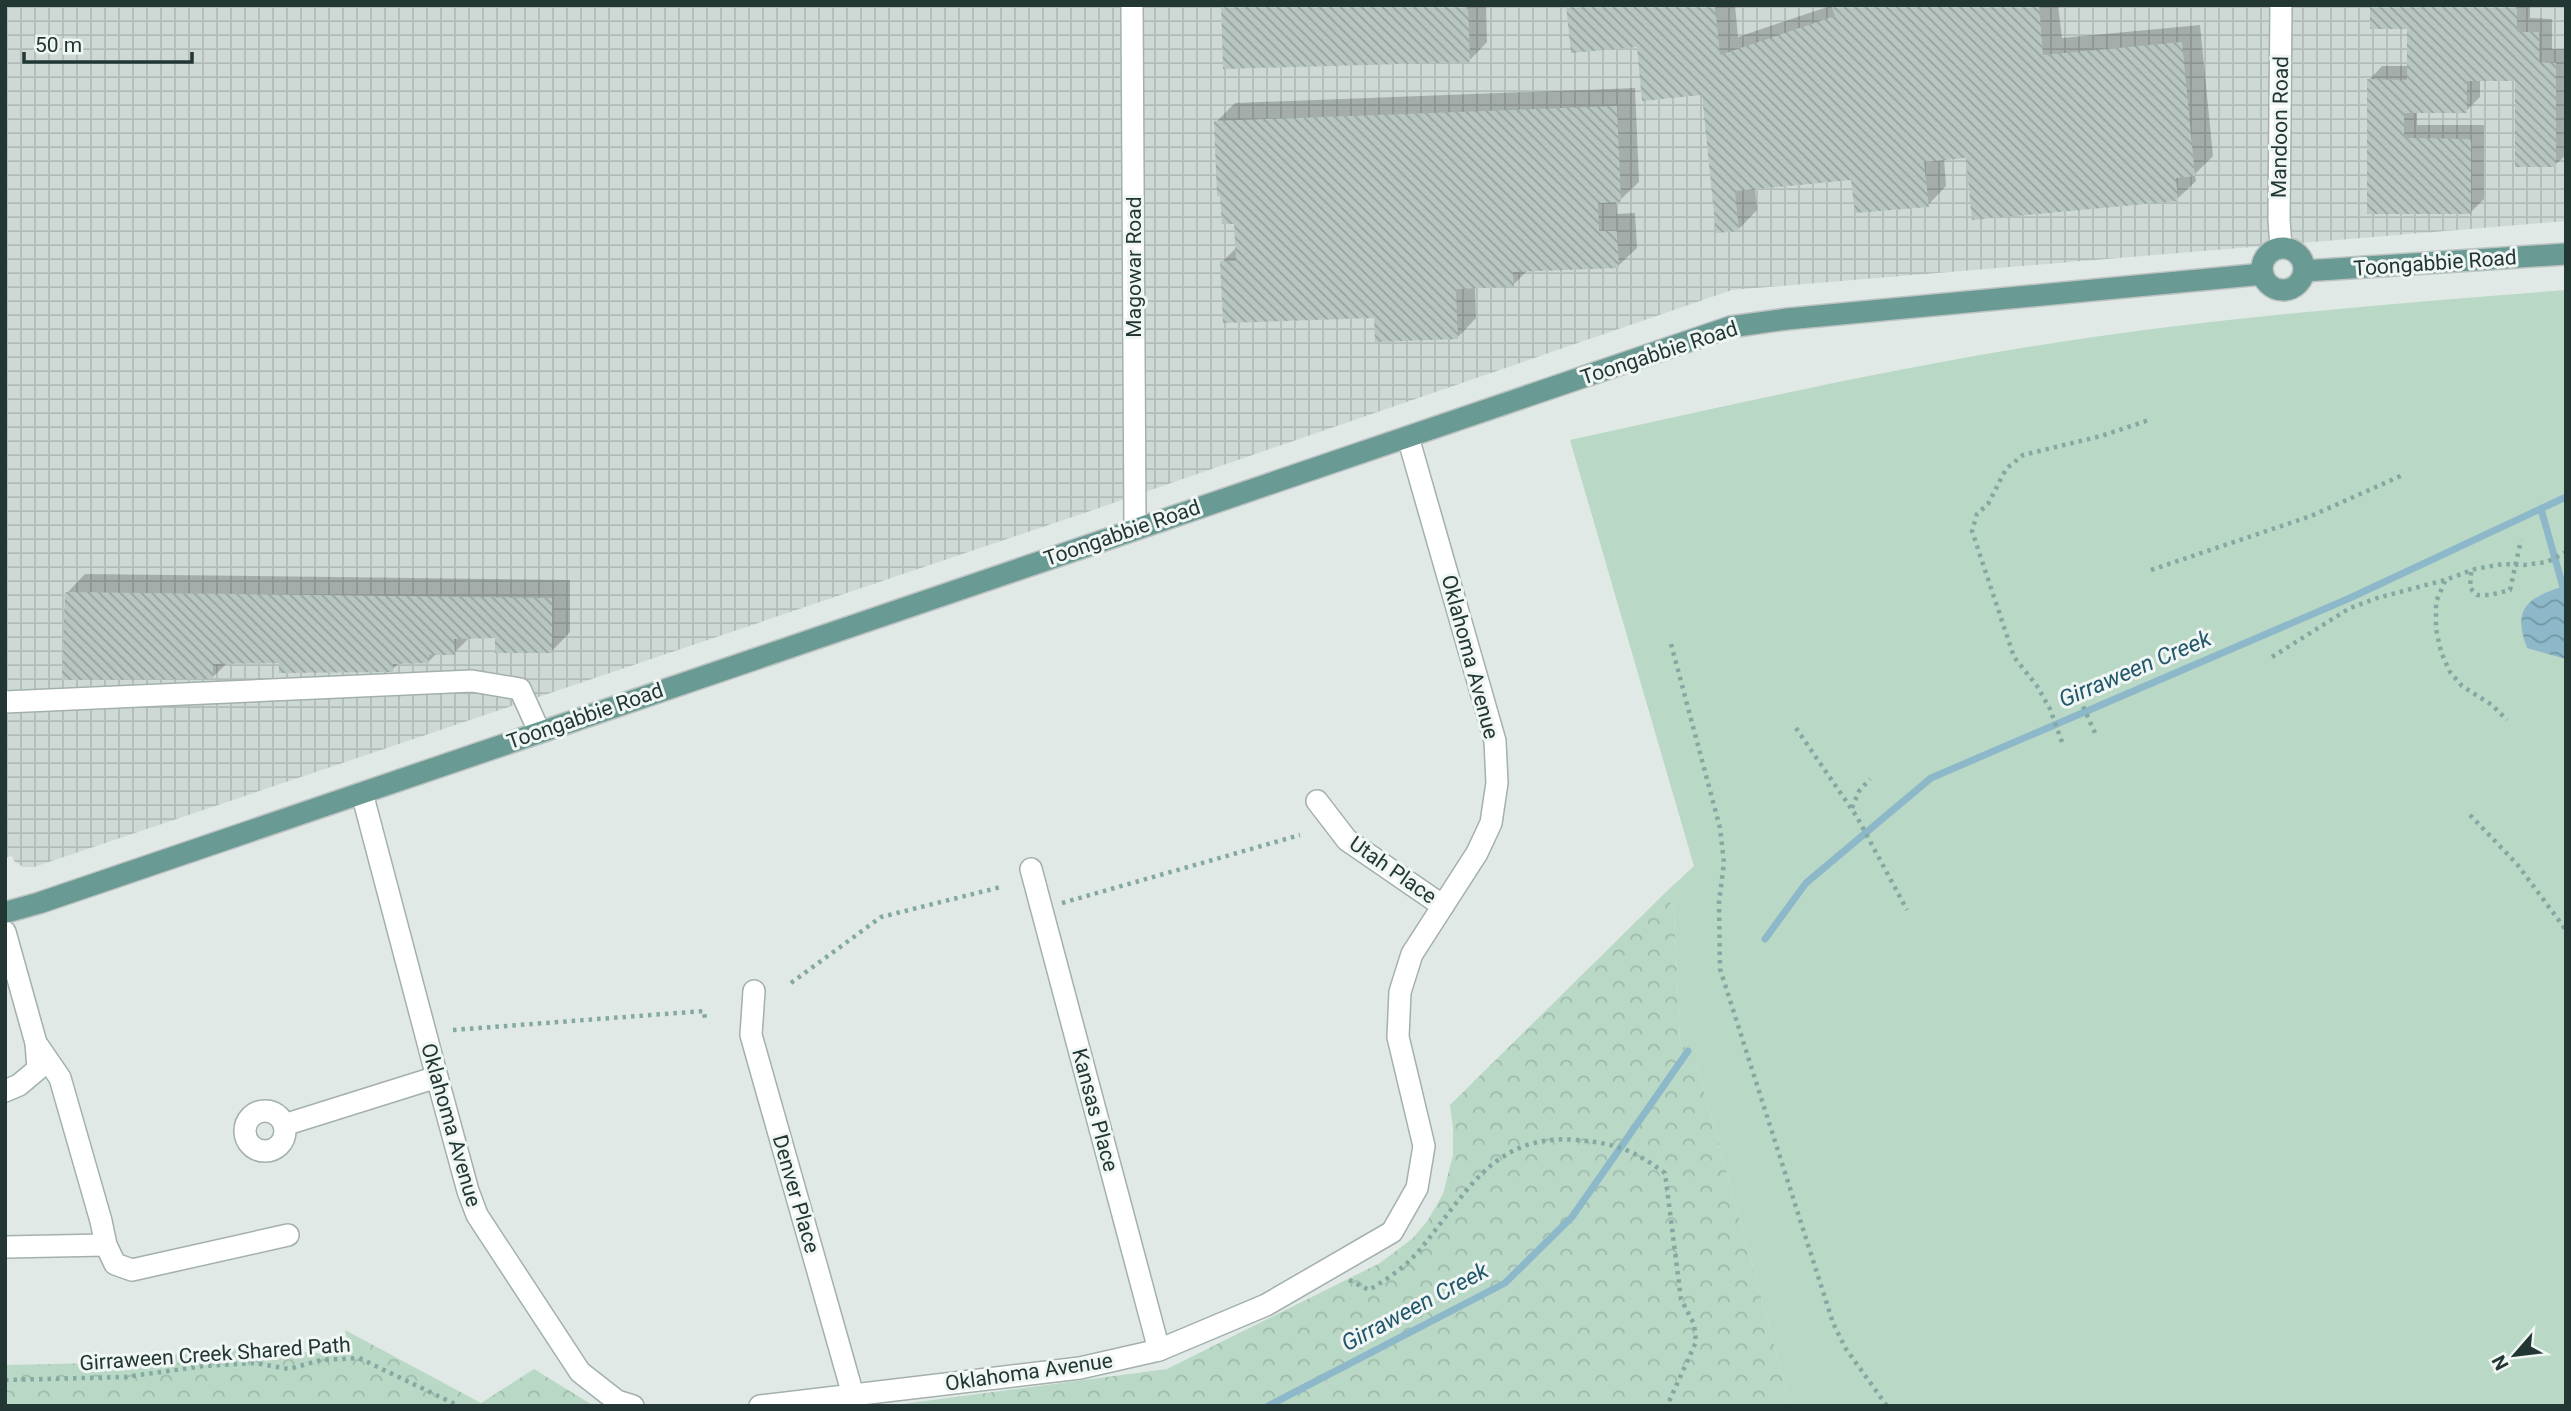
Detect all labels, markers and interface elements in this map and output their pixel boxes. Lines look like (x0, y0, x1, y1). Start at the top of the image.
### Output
scale bar (24, 21, 192, 65)
text: 50 m (35, 33, 82, 57)
street label: Mandoon Road (2267, 56, 2293, 198)
street label: Magowar Road (1122, 196, 1146, 338)
street label: Toongabbie Road (2353, 245, 2517, 281)
street label: Toongabbie Road (1578, 316, 1740, 390)
street label: Toongabbie Road (1041, 495, 1203, 571)
street label: Oklahoma Avenue (1437, 572, 1503, 742)
water label: Girraween Creek (2055, 625, 2216, 713)
street label: Toongabbie Road (504, 678, 666, 754)
street label: Utah Place (1345, 831, 1441, 909)
street label: Oklahoma Avenue (416, 1041, 486, 1209)
street label: Kansas Place (1067, 1046, 1123, 1174)
street label: Denver Place (768, 1132, 824, 1256)
water label: Girraween Creek (1337, 1257, 1494, 1357)
north arrow (2480, 1320, 2550, 1390)
street label: Girraween Creek Shared Path (79, 1333, 351, 1375)
street label: Oklahoma Avenue (944, 1348, 1114, 1396)
text: N (2487, 1351, 2514, 1374)

